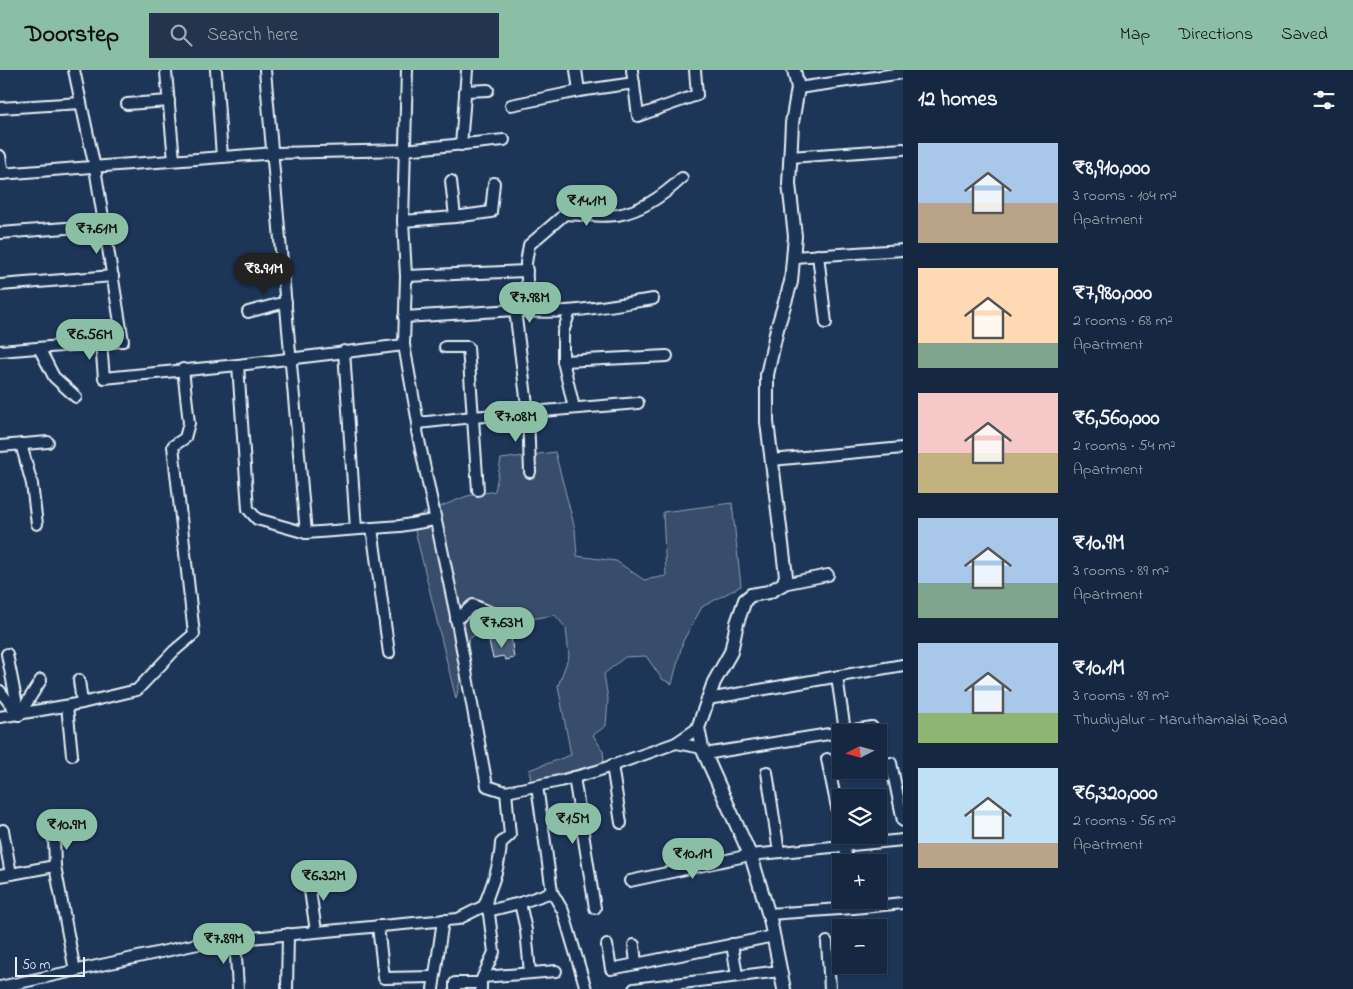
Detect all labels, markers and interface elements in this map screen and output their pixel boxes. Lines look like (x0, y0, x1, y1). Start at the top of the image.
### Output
search box (149, 13, 499, 58)
text: Doorstep (25, 18, 119, 53)
icon: search (167, 21, 195, 49)
text: Search here (207, 22, 298, 49)
text: Map (1120, 22, 1150, 48)
text: Directions (1178, 22, 1253, 48)
text: Saved (1281, 22, 1328, 48)
text: 12 homes (918, 85, 998, 115)
icon: filters (1310, 86, 1338, 114)
text: ₹8,910,000 (1073, 154, 1150, 184)
icon: home (958, 163, 1018, 223)
pin: ₹14.1M (546, 184, 628, 227)
text: 3 rooms · 104 m² (1073, 184, 1177, 208)
text: ₹14.1M (567, 189, 607, 213)
text: Apartment (1073, 208, 1143, 232)
pin: ₹7.61M (56, 212, 138, 255)
text: ₹7.61M (76, 217, 118, 241)
pin: ₹8.91M (223, 252, 305, 295)
text: ₹8.91M (245, 257, 283, 281)
text: ₹7,980,000 (1073, 279, 1152, 309)
pin: ₹7.98M (489, 282, 571, 324)
text: ₹7.98M (510, 286, 550, 310)
icon: home (958, 288, 1018, 348)
text: 2 rooms · 68 m² (1073, 309, 1173, 333)
pin: ₹6.56M (49, 318, 131, 361)
text: ₹6.56M (67, 323, 113, 347)
text: Apartment (1073, 333, 1143, 357)
pin: ₹7.08M (475, 400, 557, 443)
text: ₹6,560,000 (1073, 404, 1160, 434)
text: ₹7.08M (495, 405, 537, 429)
icon: home (958, 413, 1018, 473)
text: 2 rooms · 54 m² (1073, 434, 1175, 458)
text: Apartment (1073, 458, 1143, 482)
text: ₹10.9M (1073, 529, 1125, 559)
icon: home (958, 538, 1018, 598)
text: 3 rooms · 89 m² (1073, 559, 1169, 583)
text: Apartment (1073, 583, 1143, 607)
pin: ₹7.63M (461, 606, 543, 649)
text: ₹7.63M (481, 611, 523, 635)
text: ₹10.1M (1073, 654, 1125, 684)
icon: home (958, 663, 1018, 723)
text: 3 rooms · 89 m² (1073, 684, 1169, 708)
text: Thudiyalur - Maruthamalai Road (1073, 708, 1287, 732)
north arrow (832, 724, 888, 779)
map controls (832, 724, 887, 974)
text: ₹6,320,000 (1073, 779, 1157, 809)
icon: home (958, 788, 1018, 848)
button: layers (832, 789, 887, 844)
pin: ₹15M (543, 802, 603, 845)
text: ₹15M (556, 807, 590, 831)
pin: ₹10.9M (26, 808, 108, 851)
text: 2 rooms · 56 m² (1073, 809, 1176, 833)
text: ₹10.9M (47, 813, 87, 837)
text: Apartment (1073, 833, 1143, 857)
pin: ₹10.1M (652, 838, 734, 880)
text: ₹10.1M (673, 842, 713, 866)
button: + (832, 854, 887, 909)
pin: ₹6.32M (283, 860, 365, 902)
text: ₹6.32M (302, 864, 346, 888)
button: − (832, 919, 887, 974)
pin: ₹7.89M (183, 922, 265, 965)
text: ₹7.89M (204, 927, 244, 951)
scale bar (15, 954, 85, 977)
text: 50 m (22, 955, 50, 976)

